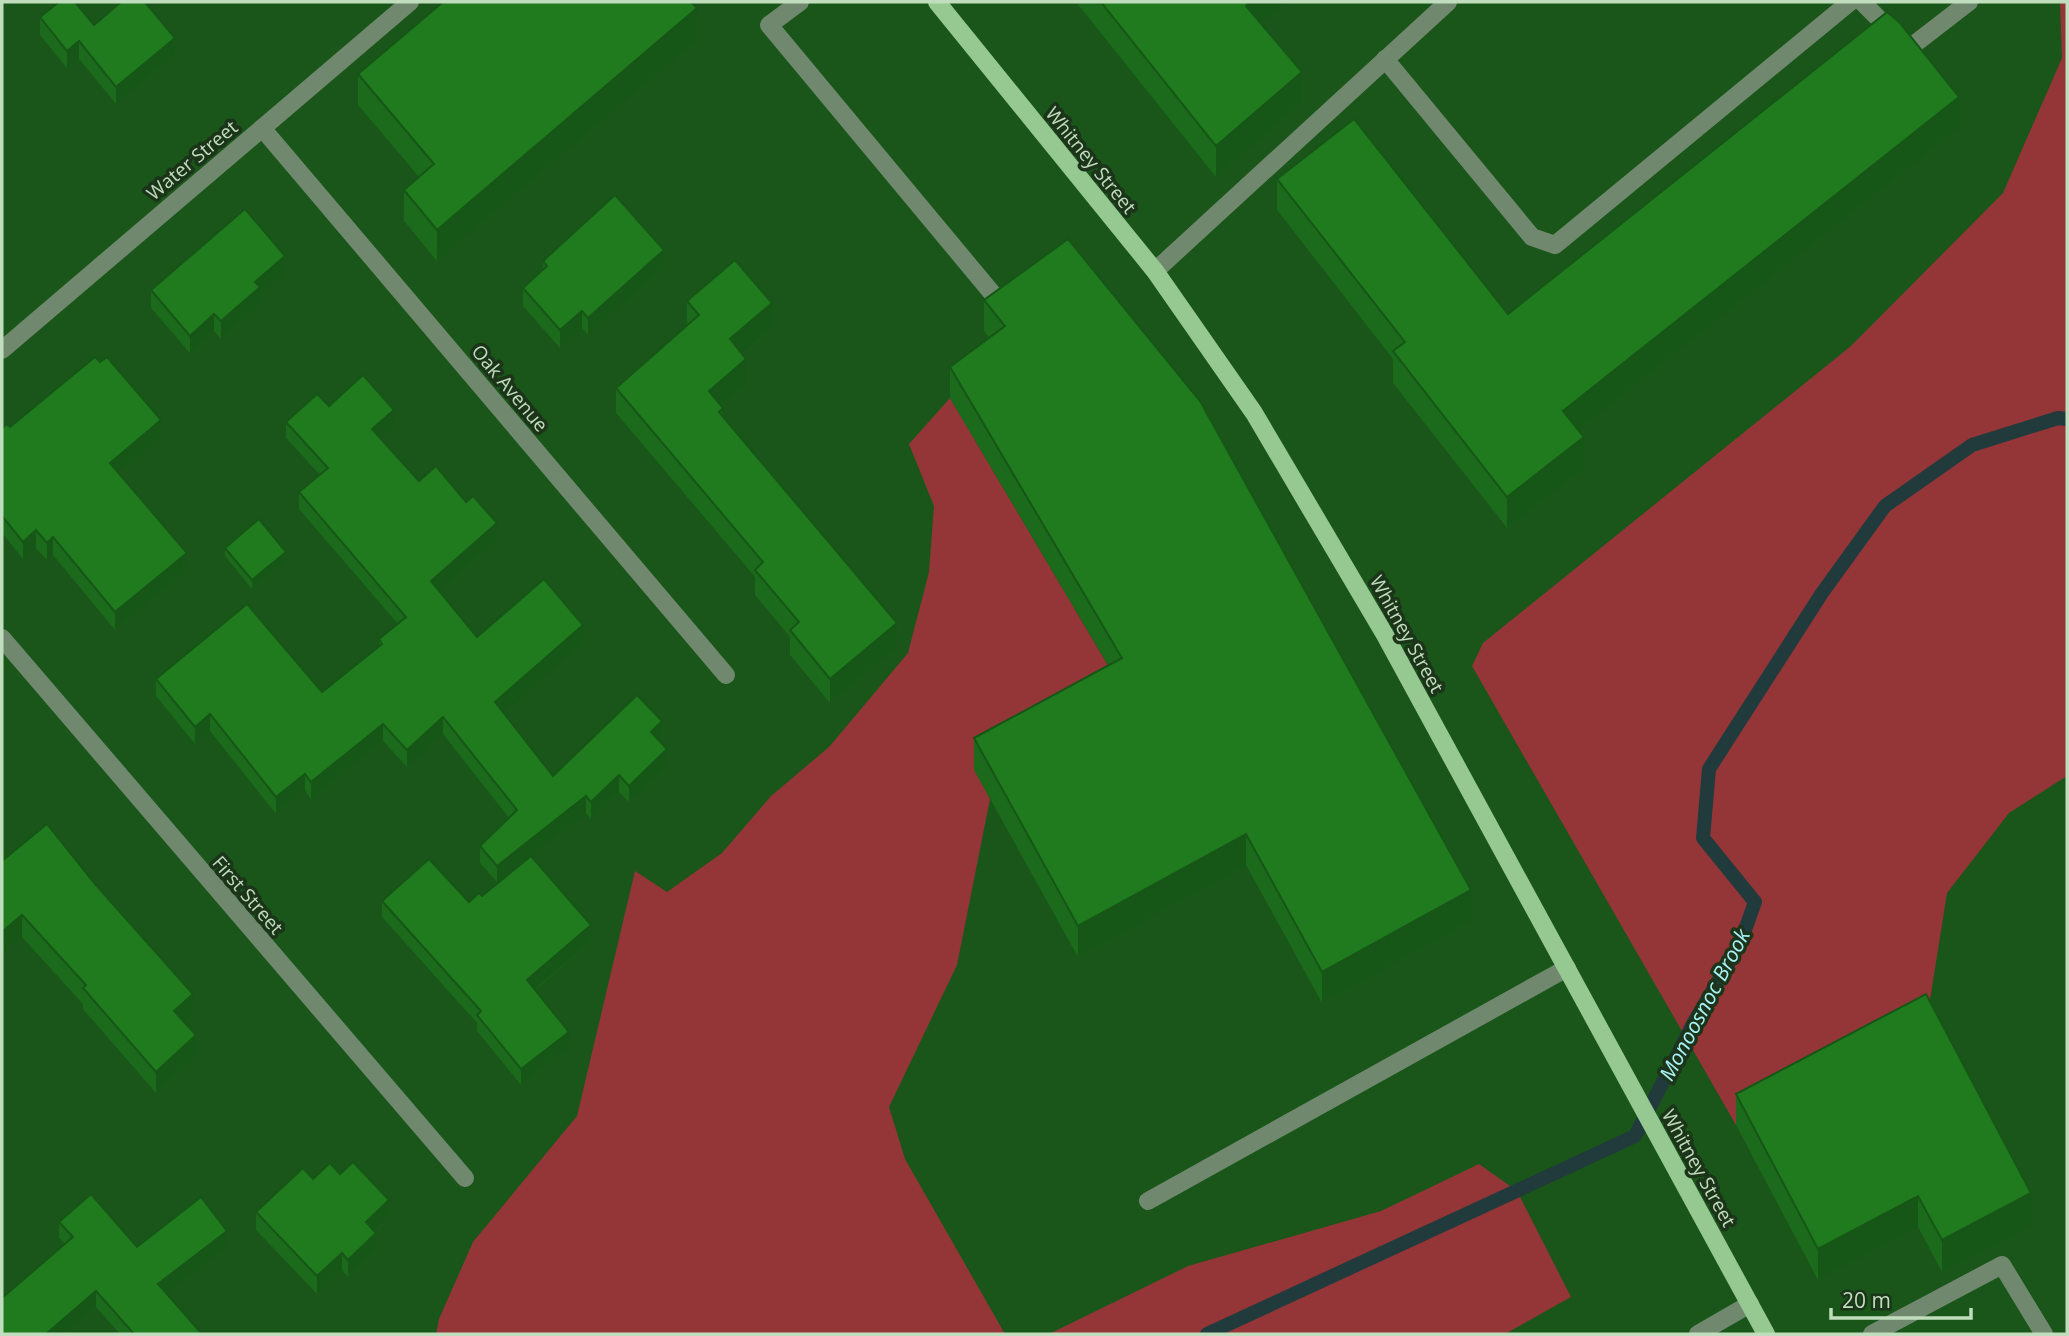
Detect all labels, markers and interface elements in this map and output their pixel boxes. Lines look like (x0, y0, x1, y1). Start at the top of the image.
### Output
street label: Whitney Street (1040, 101, 1142, 219)
street label: Water Street (141, 114, 243, 206)
street label: Oak Avenue (466, 339, 554, 437)
street label: Whitney Street (1364, 571, 1450, 698)
street label: First Street (207, 850, 290, 940)
water label: Monoosnoc Brook (1652, 923, 1756, 1085)
street label: Whitney Street (1656, 1105, 1742, 1232)
scale bar (1831, 1276, 1971, 1320)
text: 20 m (1842, 1286, 1891, 1314)

